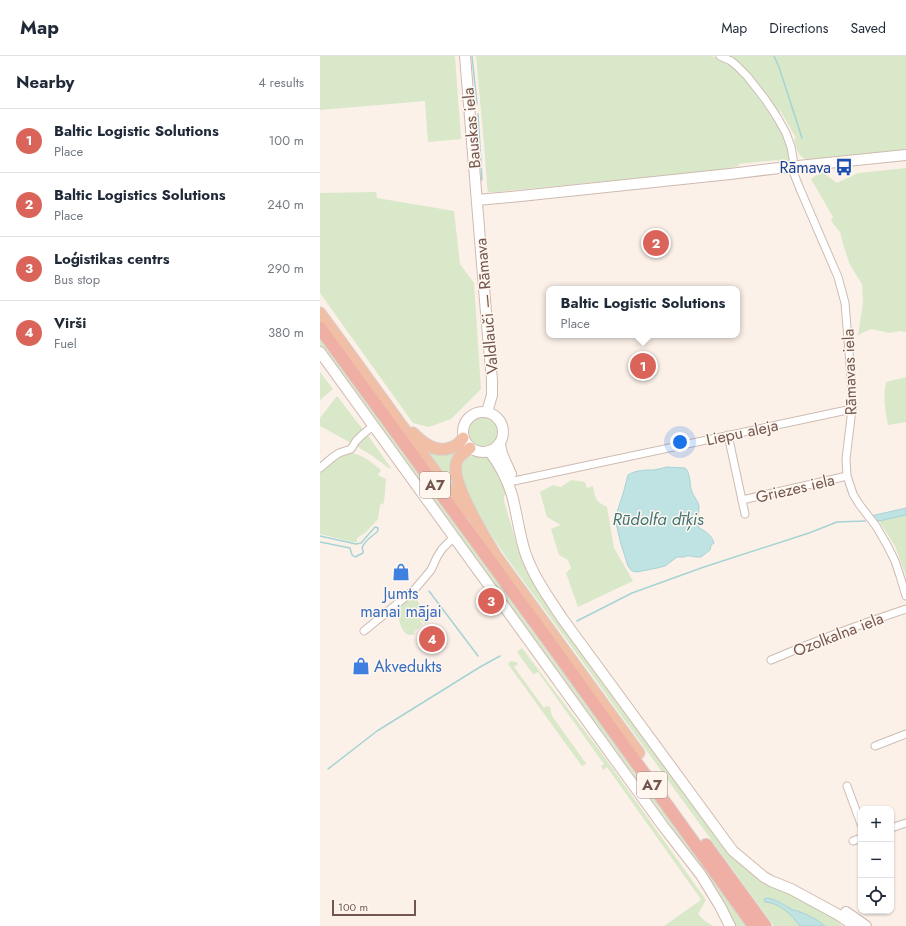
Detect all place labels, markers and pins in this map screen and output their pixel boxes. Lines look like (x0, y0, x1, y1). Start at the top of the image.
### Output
place label: Rāmava (779, 156, 831, 179)
bus stop icon: Rāmava (834, 157, 854, 177)
pin: 2 (643, 228, 669, 258)
pin: 1 (630, 351, 656, 381)
shop icon: Jumts manai mājai (391, 562, 411, 582)
place label: Jumts manai mājai (360, 582, 442, 623)
pin: 3 (478, 586, 504, 616)
pin: 4 (419, 624, 445, 654)
place label: Akvedukts (374, 655, 442, 678)
shop icon: Akvedukts (351, 656, 371, 676)

